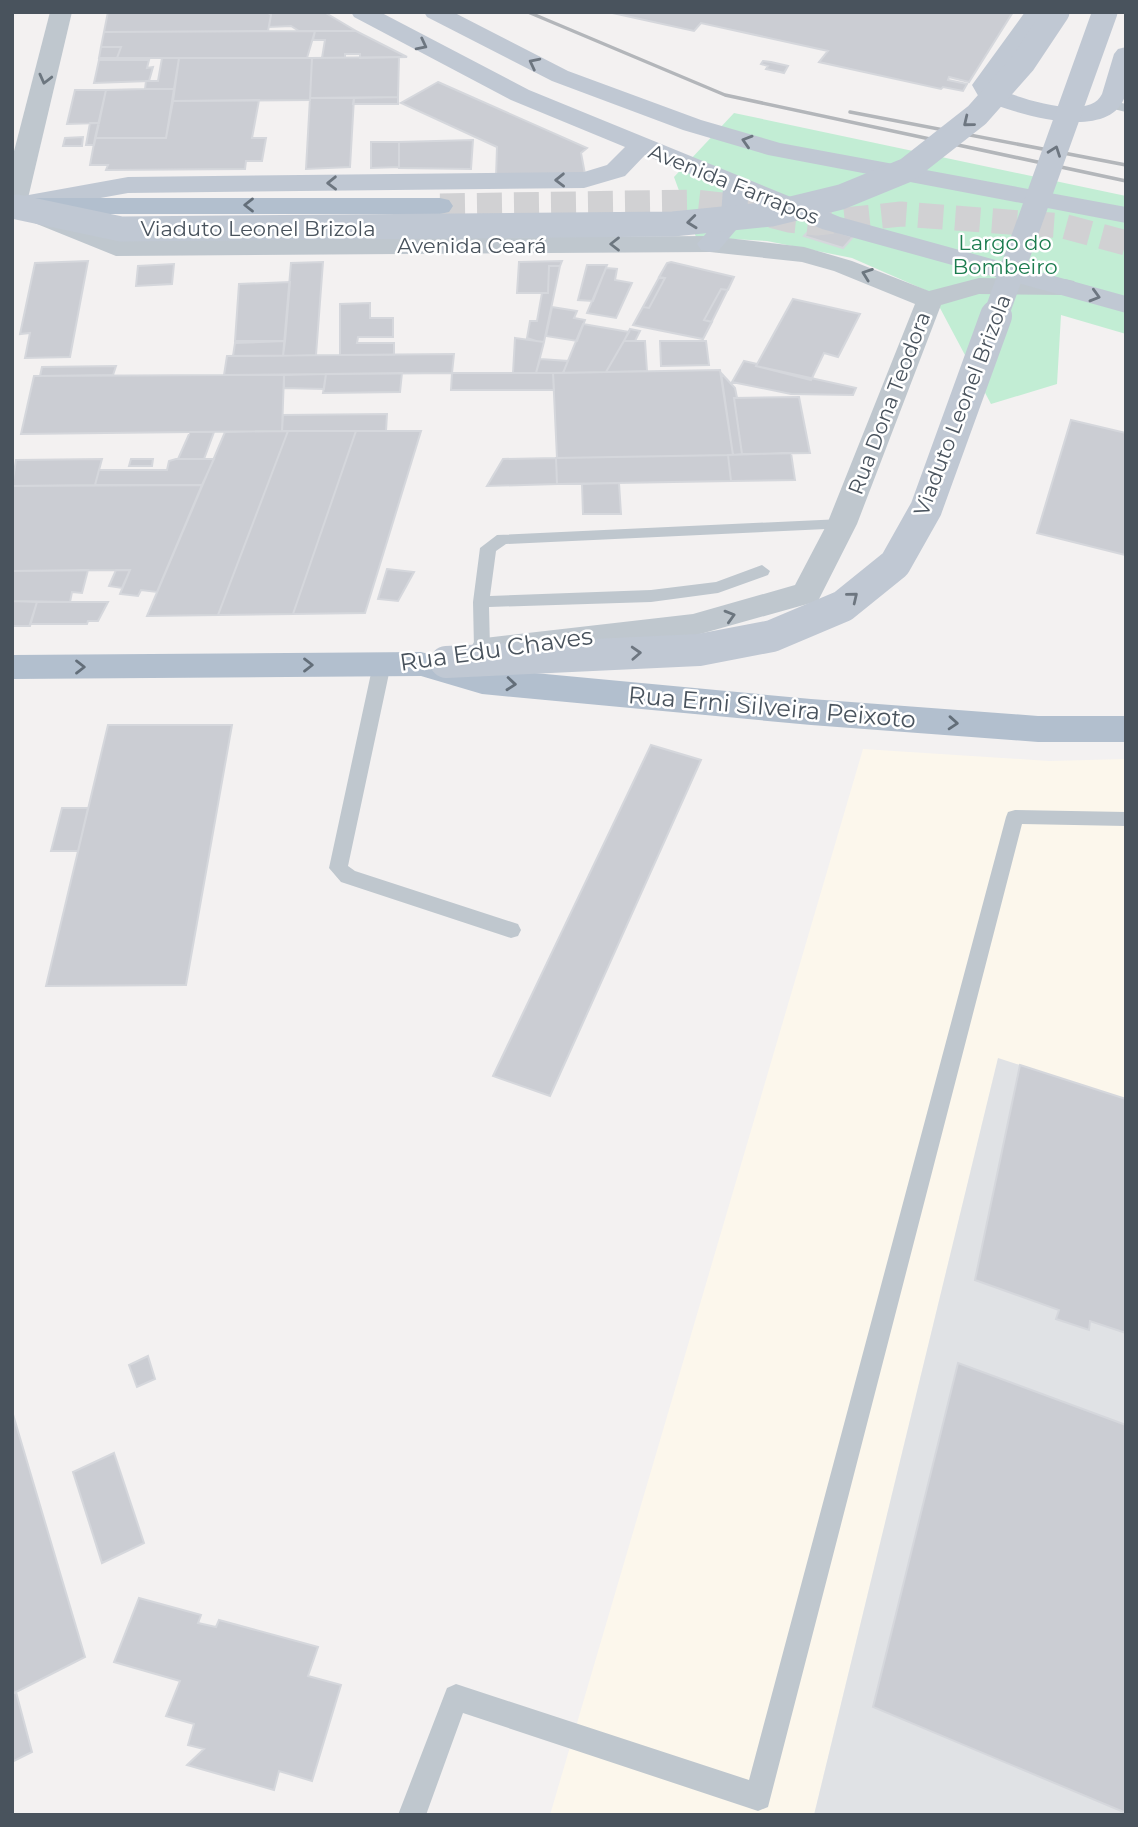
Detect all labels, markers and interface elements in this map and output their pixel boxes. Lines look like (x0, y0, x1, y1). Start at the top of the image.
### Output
one-way arrow (415, 37, 427, 50)
one-way arrow (528, 57, 541, 71)
one-way arrow (39, 72, 53, 84)
one-way arrow (964, 113, 976, 126)
one-way arrow (741, 135, 753, 150)
street label: Avenida Farrapos (645, 138, 823, 230)
one-way arrow (1047, 145, 1061, 157)
one-way arrow (554, 172, 564, 188)
one-way arrow (326, 175, 337, 191)
one-way arrow (243, 197, 254, 213)
one-way arrow (686, 215, 698, 230)
street label: Viaduto Leonel Brizola (140, 216, 376, 241)
park label: Largo do Bombeiro (952, 230, 1058, 279)
street label: Avenida Ceará (397, 233, 547, 258)
one-way arrow (609, 236, 620, 252)
one-way arrow (861, 269, 873, 283)
one-way arrow (1089, 288, 1101, 302)
street label: Viaduto Leonel Brizola (908, 291, 1016, 519)
street label: Rua Dona Teodora (843, 308, 935, 498)
one-way arrow (846, 593, 858, 606)
one-way arrow (724, 610, 736, 625)
street label: Rua Edu Chaves (398, 621, 594, 677)
one-way arrow (631, 646, 642, 661)
one-way arrow (303, 657, 314, 673)
one-way arrow (75, 659, 86, 674)
one-way arrow (506, 676, 517, 691)
street label: Rua Erni Silveira Peixoto (627, 680, 917, 734)
one-way arrow (947, 715, 958, 730)

